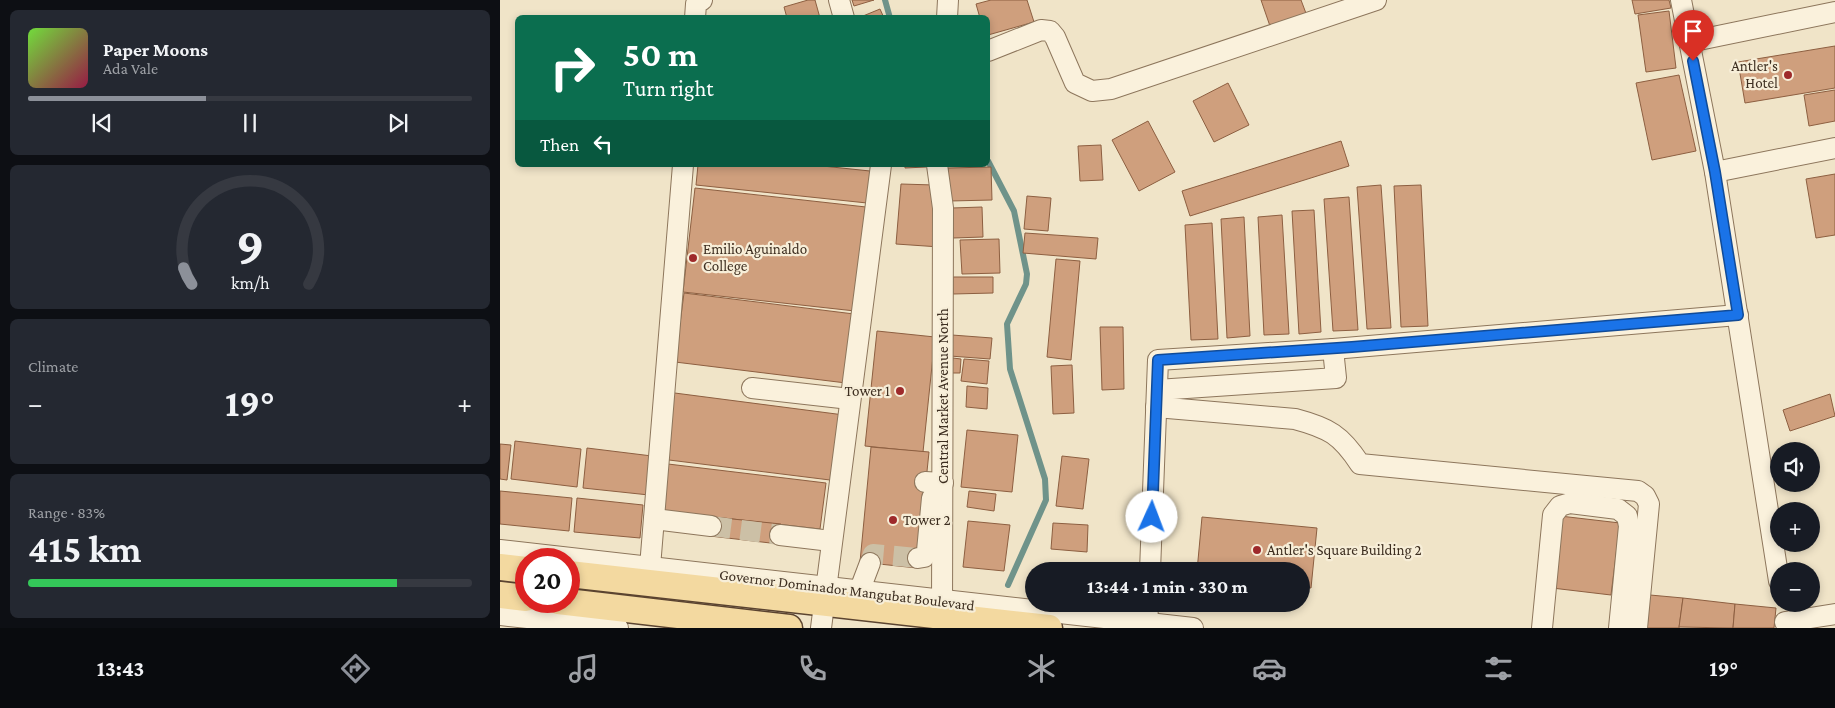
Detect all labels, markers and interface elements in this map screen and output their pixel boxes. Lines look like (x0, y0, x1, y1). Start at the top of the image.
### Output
pin (1672, 10, 1714, 61)
icon: arrive (1679, 17, 1707, 45)
icon: right (540, 35, 605, 100)
text: 50 m (623, 35, 698, 74)
text: Paper Moons (103, 39, 208, 60)
place label: Antler's Hotel (1731, 58, 1778, 91)
text: Ada Vale (103, 60, 158, 77)
marker: Antler's Hotel (1782, 69, 1794, 81)
text: Turn right (623, 76, 714, 101)
icon: previous (88, 109, 116, 137)
icon: pause (236, 109, 264, 137)
icon: next (384, 109, 412, 137)
icon: left (589, 130, 617, 158)
text: Then (540, 134, 579, 155)
text: 9 (236, 216, 264, 274)
place label: Emilio Aguinaldo College (703, 241, 807, 275)
marker: Emilio Aguinaldo College (687, 252, 699, 264)
text: km/h (231, 273, 270, 293)
street label: Central Market Avenue North (935, 308, 951, 484)
text: Climate (28, 358, 78, 375)
text: 19° (225, 382, 275, 424)
place label: Tower 1 (844, 383, 890, 399)
marker: Tower 1 (894, 385, 906, 397)
text: − (28, 388, 43, 419)
text: + (457, 388, 472, 419)
map controls (1770, 442, 1820, 612)
button: sound (1770, 442, 1820, 492)
position arrow (1125, 490, 1177, 542)
button: + (1770, 502, 1820, 552)
text: Range · 83% (28, 504, 105, 521)
place label: Tower 2 (903, 512, 951, 528)
marker: Tower 2 (887, 514, 899, 526)
text: 415 km (28, 528, 141, 570)
place label: Antler's Square Building 2 (1267, 542, 1422, 559)
marker: Antler's Square Building 2 (1251, 544, 1263, 556)
speed limit sign: 20 (515, 548, 580, 613)
button: − (1770, 562, 1820, 612)
street label: Governor Dominador Mangubat Boulevard (718, 566, 976, 615)
text: 13:44 · 1 min · 330 m (1087, 576, 1248, 597)
icon: directions (338, 651, 373, 686)
icon: music (566, 651, 601, 686)
icon: phone (795, 651, 830, 686)
icon: climate (1024, 651, 1059, 686)
icon: car (1252, 651, 1287, 686)
icon: filters (1481, 651, 1516, 686)
text: 13:43 (97, 656, 144, 681)
text: 19° (1709, 656, 1738, 681)

